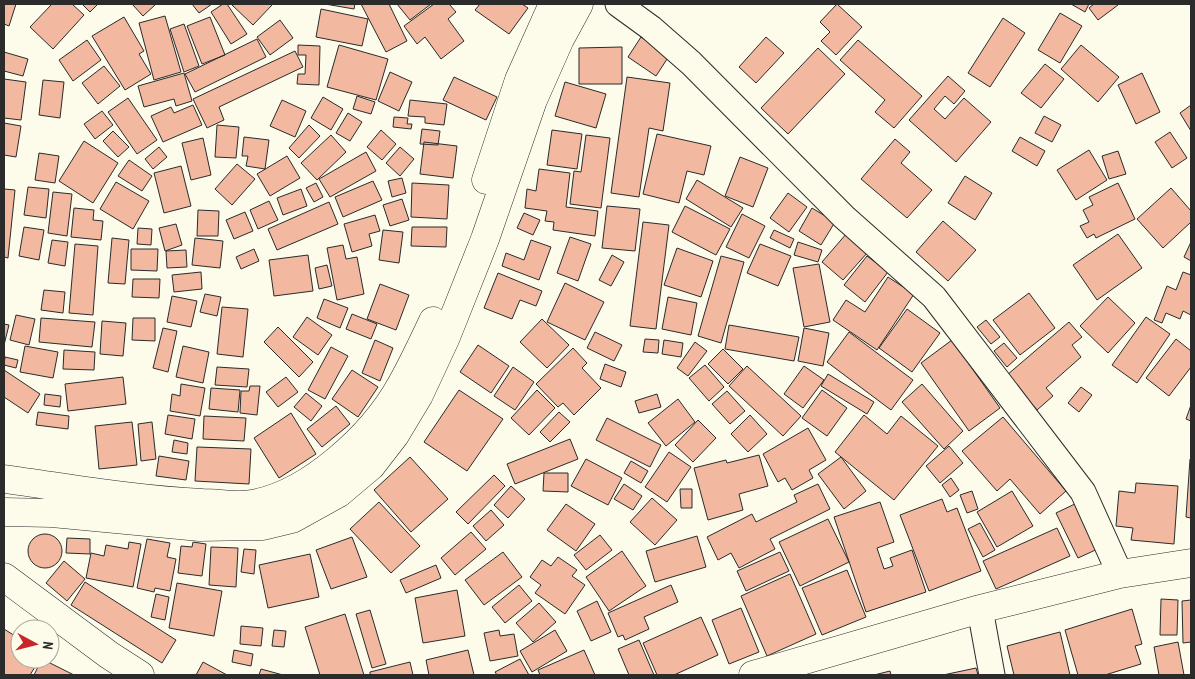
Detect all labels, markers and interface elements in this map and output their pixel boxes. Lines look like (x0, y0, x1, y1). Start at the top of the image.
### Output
north arrow (10, 619, 60, 669)
text: N (39, 641, 57, 650)

